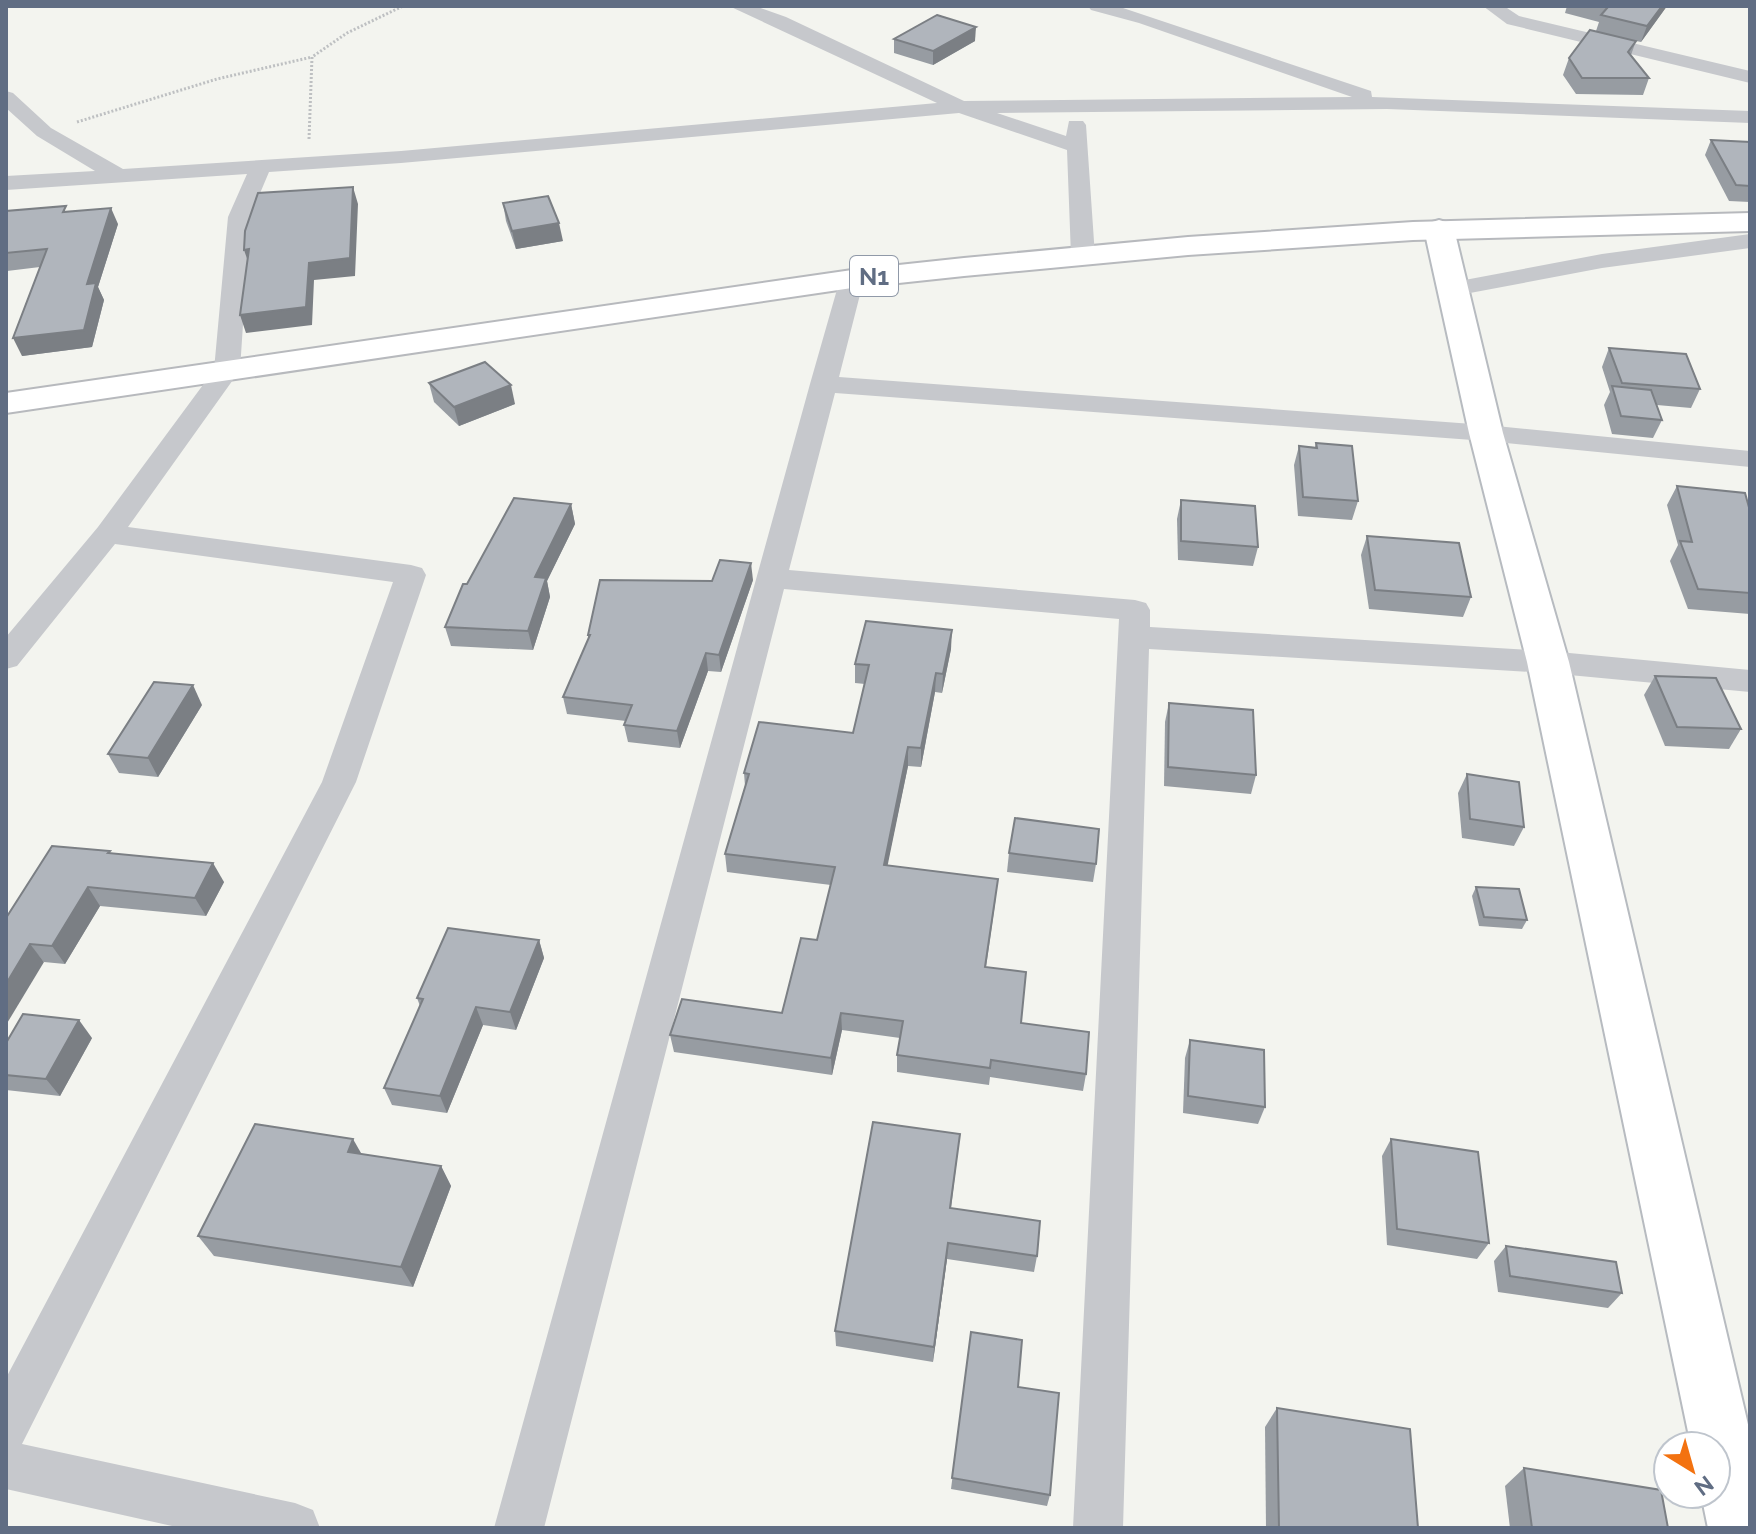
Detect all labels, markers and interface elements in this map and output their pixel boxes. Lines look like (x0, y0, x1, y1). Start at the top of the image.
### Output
road number: N1 (850, 256, 898, 296)
north arrow (1652, 1430, 1732, 1510)
text: N (1690, 1471, 1719, 1501)

